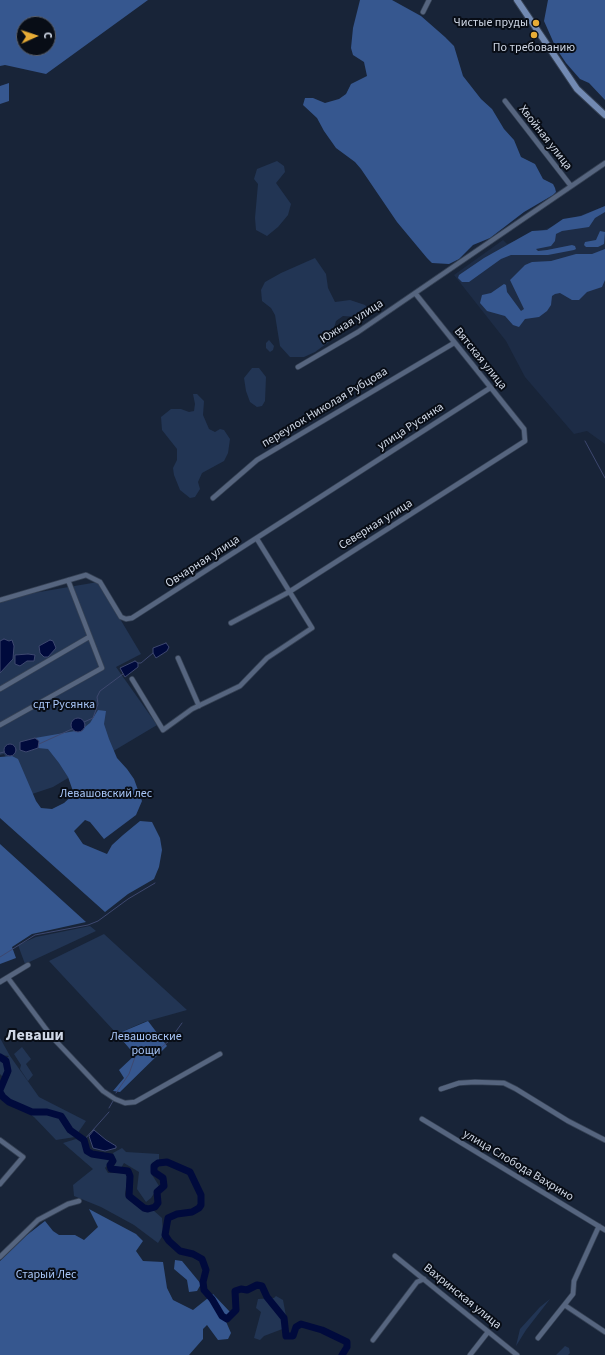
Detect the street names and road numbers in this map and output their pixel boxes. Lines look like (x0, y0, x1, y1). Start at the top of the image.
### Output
street label: Хвойная улица (515, 103, 575, 173)
street label: Южная улица (318, 297, 386, 347)
street label: Вятская улица (451, 325, 509, 393)
street label: переулок Николая Рубцова (260, 365, 390, 451)
street label: улица Русянка (375, 400, 447, 454)
street label: Северная улица (336, 497, 416, 553)
street label: Овчарная улица (163, 533, 243, 591)
street label: улица Слобода Вахрино (460, 1127, 576, 1205)
street label: Вахринская улица (420, 1261, 504, 1333)

